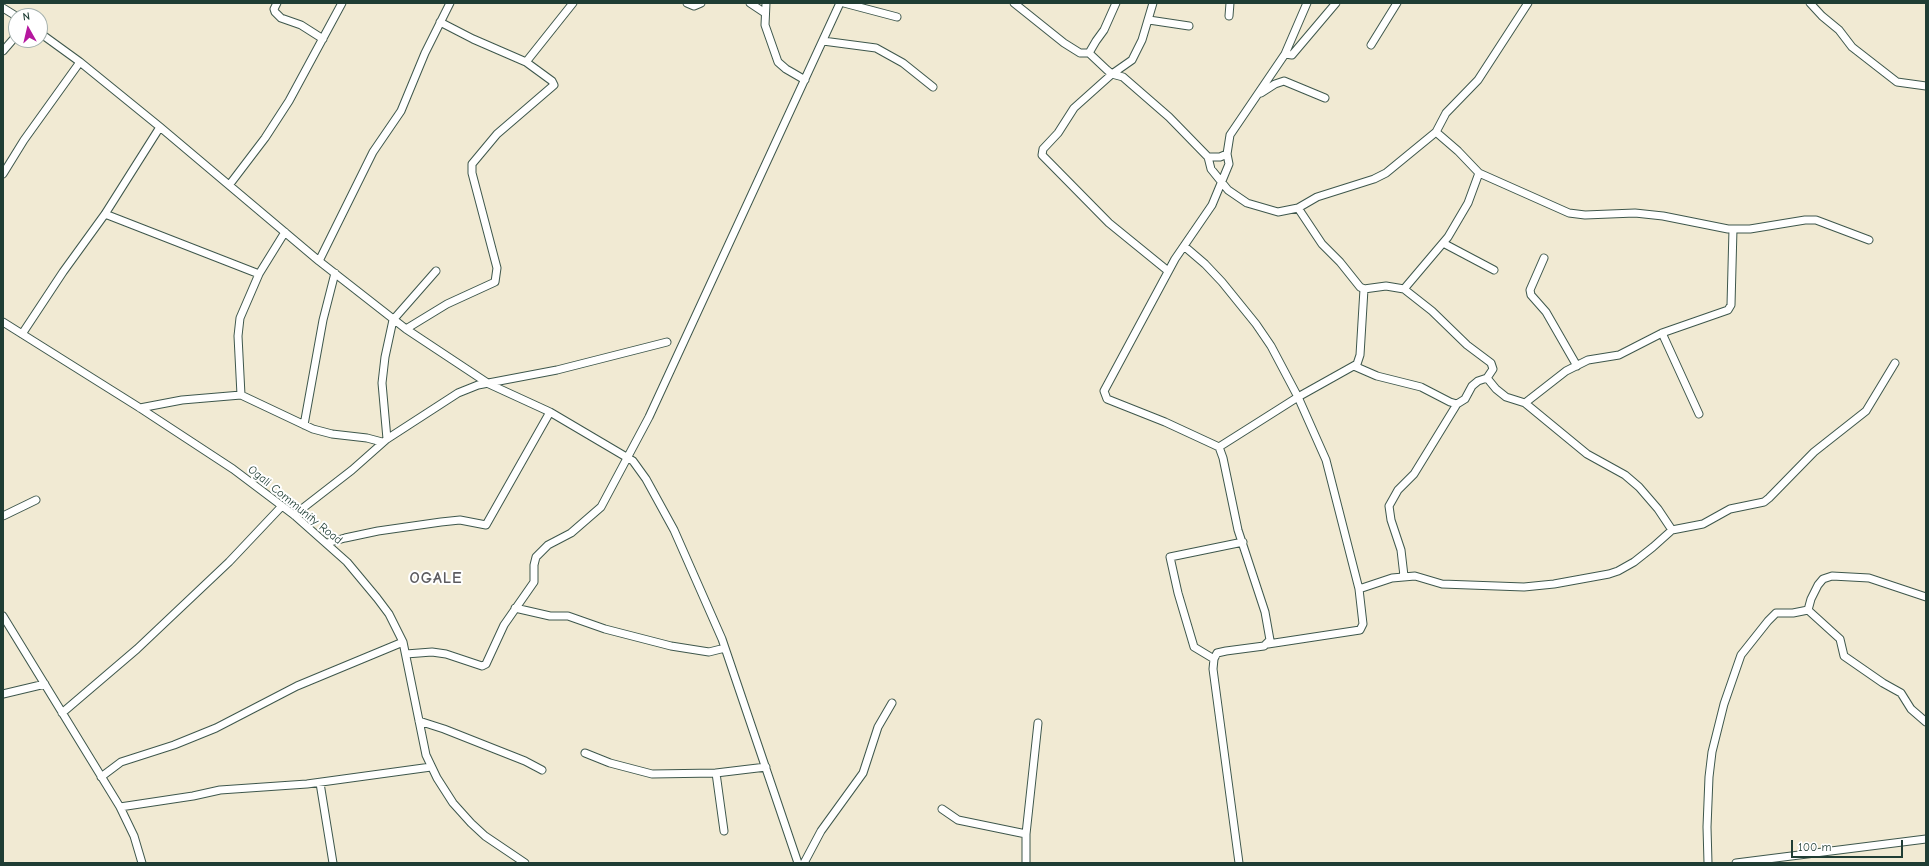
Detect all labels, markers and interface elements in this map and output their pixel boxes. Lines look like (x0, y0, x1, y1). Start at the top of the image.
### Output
north arrow (8, 8, 48, 48)
text: N (22, 10, 31, 24)
street label: Ogali Community Road (245, 462, 345, 548)
district label: OGALE (409, 568, 463, 588)
scale bar (1793, 832, 1905, 858)
text: 100 m (1798, 840, 1831, 854)

